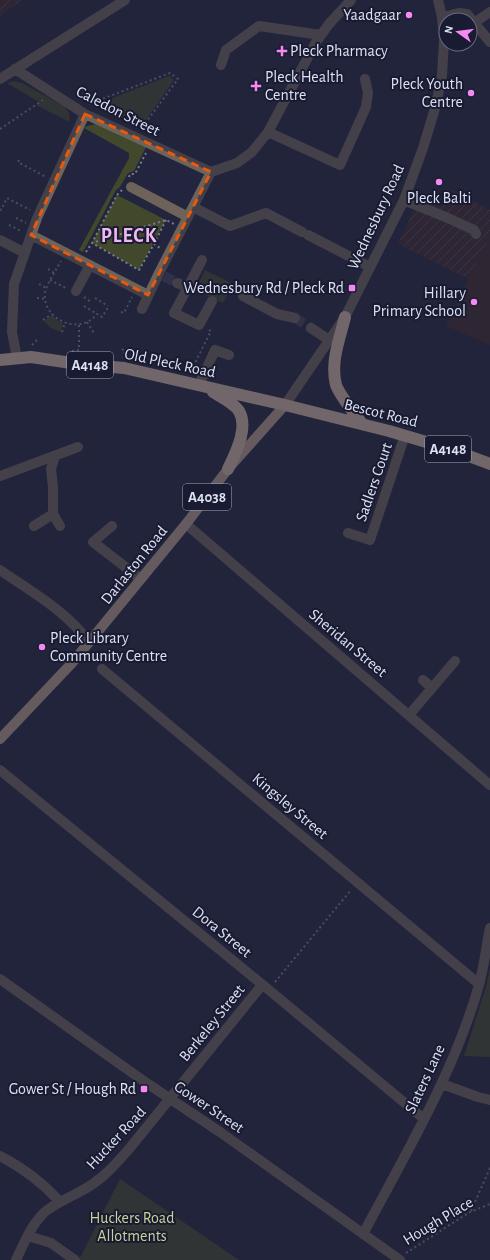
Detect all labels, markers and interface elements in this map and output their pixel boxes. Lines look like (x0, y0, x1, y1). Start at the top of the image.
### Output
place label: Yaadgaar (343, 7, 402, 23)
marker: Yaadgaar (404, 10, 414, 20)
north arrow (438, 12, 478, 52)
text: N (443, 25, 455, 35)
place label: Pleck Pharmacy (290, 43, 388, 60)
marker: Pleck Pharmacy (277, 46, 287, 56)
place label: Pleck Health Centre (265, 69, 344, 103)
place label: Pleck Youth Centre (390, 76, 463, 110)
marker: Pleck Health Centre (250, 80, 262, 92)
street label: Caledon Street (74, 83, 162, 139)
marker: Pleck Youth Centre (466, 88, 476, 98)
street label: Wednesbury Road (345, 162, 408, 272)
marker: Pleck Balti (434, 177, 444, 187)
place label: Pleck Balti (407, 190, 471, 206)
district label: PLECK (101, 226, 157, 246)
place label: Wednesbury Rd / Pleck Rd (183, 280, 344, 297)
marker: Wednesbury Rd / Pleck Rd (347, 283, 357, 293)
place label: Hillary Primary School (373, 285, 466, 320)
marker: Hillary Primary School (469, 297, 479, 307)
street label: Old Pleck Road (123, 346, 217, 380)
road number: A4148 (67, 352, 113, 378)
street label: Bescot Road (343, 396, 419, 430)
road number: A4148 (425, 436, 471, 462)
street label: Sadlers Court (353, 441, 395, 523)
road number: A4038 (183, 484, 231, 510)
street label: Darlaston Road (98, 523, 170, 607)
street label: Sheridan Street (306, 606, 390, 680)
place label: Pleck Library Community Centre (50, 630, 167, 665)
marker: Pleck Library Community Centre (37, 642, 47, 652)
street label: Kingsley Street (249, 770, 331, 843)
street label: Dora Street (189, 904, 255, 960)
street label: Berkeley Street (176, 981, 249, 1065)
street label: Slaters Lane (402, 1042, 448, 1116)
street label: Gower Street (171, 1078, 247, 1136)
place label: Gower St / Hough Rd (9, 1081, 136, 1097)
marker: Gower St / Hough Rd (139, 1084, 149, 1094)
street label: Hucker Road (83, 1104, 149, 1172)
street label: Hough Place (400, 1194, 476, 1248)
park label: Huckers Road Allotments (89, 1210, 175, 1244)

